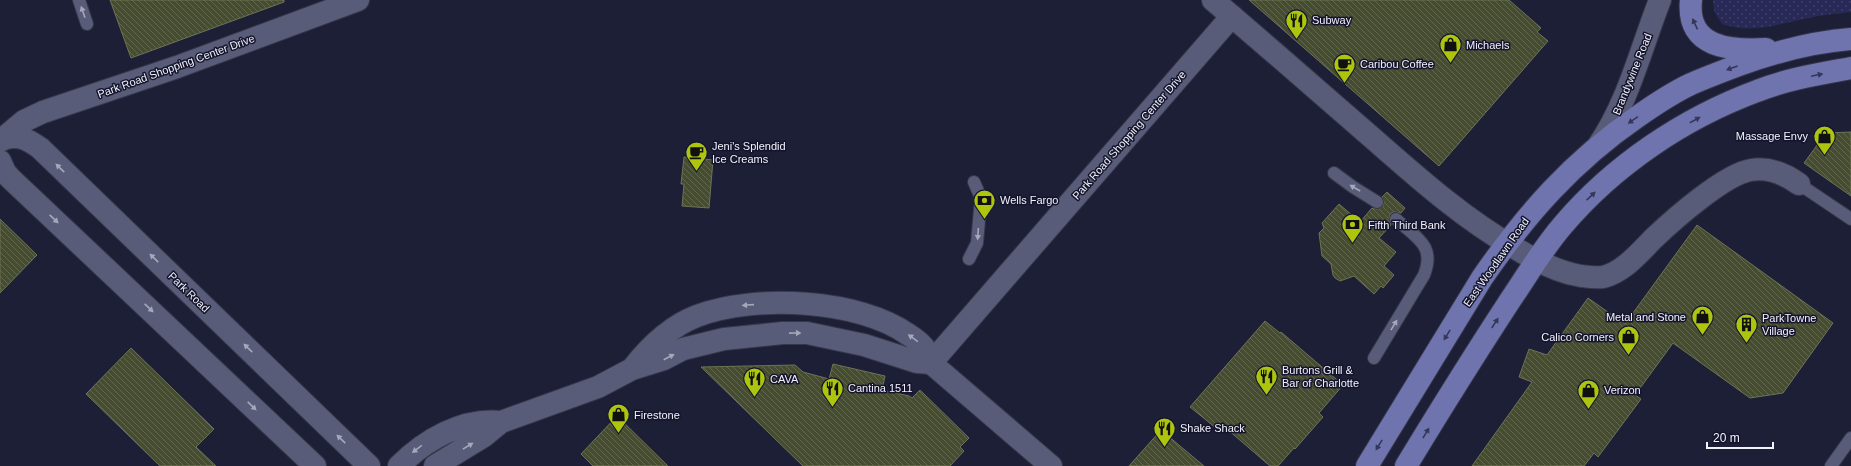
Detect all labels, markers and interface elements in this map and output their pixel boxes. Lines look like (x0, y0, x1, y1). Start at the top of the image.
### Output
one-way arrow (79, 5, 85, 17)
restaurant icon: Subway (1283, 7, 1309, 40)
place label: Subway (1312, 14, 1352, 26)
one-way arrow (1691, 18, 1698, 30)
street label: Brandywine Road (1610, 31, 1654, 117)
street label: Park Road Shopping Center Drive (96, 32, 256, 100)
shop icon: Michaels (1437, 32, 1463, 65)
place label: Michaels (1466, 39, 1510, 51)
cafe icon: Caribou Coffee (1331, 51, 1357, 84)
place label: Caribou Coffee (1360, 58, 1434, 70)
one-way arrow (1726, 65, 1738, 71)
street label: Park Road Shopping Center Drive (1070, 68, 1188, 202)
one-way arrow (1810, 71, 1823, 77)
one-way arrow (1628, 116, 1638, 124)
one-way arrow (1689, 116, 1701, 123)
shop icon: Massage Envy (1811, 123, 1837, 156)
place label: Massage Envy (1736, 130, 1808, 142)
cafe icon: Jeni's Splendid Ice Creams (684, 139, 710, 172)
place label: Jeni's Splendid Ice Creams (712, 140, 786, 165)
one-way arrow (55, 163, 65, 173)
one-way arrow (1349, 185, 1361, 192)
bank icon: Wells Fargo (971, 187, 997, 220)
one-way arrow (1586, 191, 1596, 201)
place label: Wells Fargo (1000, 194, 1058, 206)
bank icon: Fifth Third Bank (1340, 212, 1366, 245)
one-way arrow (49, 215, 59, 224)
street label: East Woodlawn Road (1461, 215, 1531, 309)
place label: Fifth Third Bank (1368, 219, 1446, 231)
one-way arrow (975, 228, 982, 240)
one-way arrow (149, 253, 159, 263)
street label: Park Road (166, 270, 212, 314)
one-way arrow (742, 302, 754, 309)
one-way arrow (144, 303, 154, 313)
shop icon: Metal and Stone (1689, 304, 1715, 337)
place label: Metal and Stone (1606, 311, 1686, 323)
building icon: ParkTowne Village (1733, 311, 1759, 344)
place label: ParkTowne Village (1762, 312, 1816, 337)
one-way arrow (1492, 317, 1499, 329)
one-way arrow (1391, 319, 1398, 331)
shop icon: Calico Corners (1616, 324, 1642, 357)
one-way arrow (1444, 329, 1451, 341)
one-way arrow (789, 330, 802, 336)
place label: Calico Corners (1541, 331, 1614, 343)
one-way arrow (908, 333, 919, 342)
one-way arrow (243, 343, 253, 353)
one-way arrow (663, 353, 674, 360)
restaurant icon: Burtons Grill & Bar of Charlotte (1254, 363, 1280, 396)
place label: Burtons Grill & Bar of Charlotte (1282, 364, 1359, 389)
restaurant icon: CAVA (742, 366, 768, 399)
place label: CAVA (770, 373, 799, 385)
restaurant icon: Cantina 1511 (820, 375, 846, 408)
shop icon: Verizon (1576, 377, 1602, 410)
place label: Cantina 1511 (848, 382, 913, 394)
place label: Verizon (1604, 384, 1641, 396)
one-way arrow (247, 401, 257, 411)
shop icon: Firestone (605, 402, 631, 435)
place label: Firestone (634, 409, 680, 421)
restaurant icon: Shake Shack (1151, 415, 1177, 448)
place label: Shake Shack (1180, 422, 1245, 434)
scale bar (1707, 424, 1773, 450)
one-way arrow (1422, 428, 1430, 438)
text: 20 m (1713, 431, 1740, 445)
one-way arrow (336, 434, 346, 444)
one-way arrow (1375, 440, 1383, 450)
one-way arrow (462, 442, 474, 449)
one-way arrow (412, 445, 422, 453)

